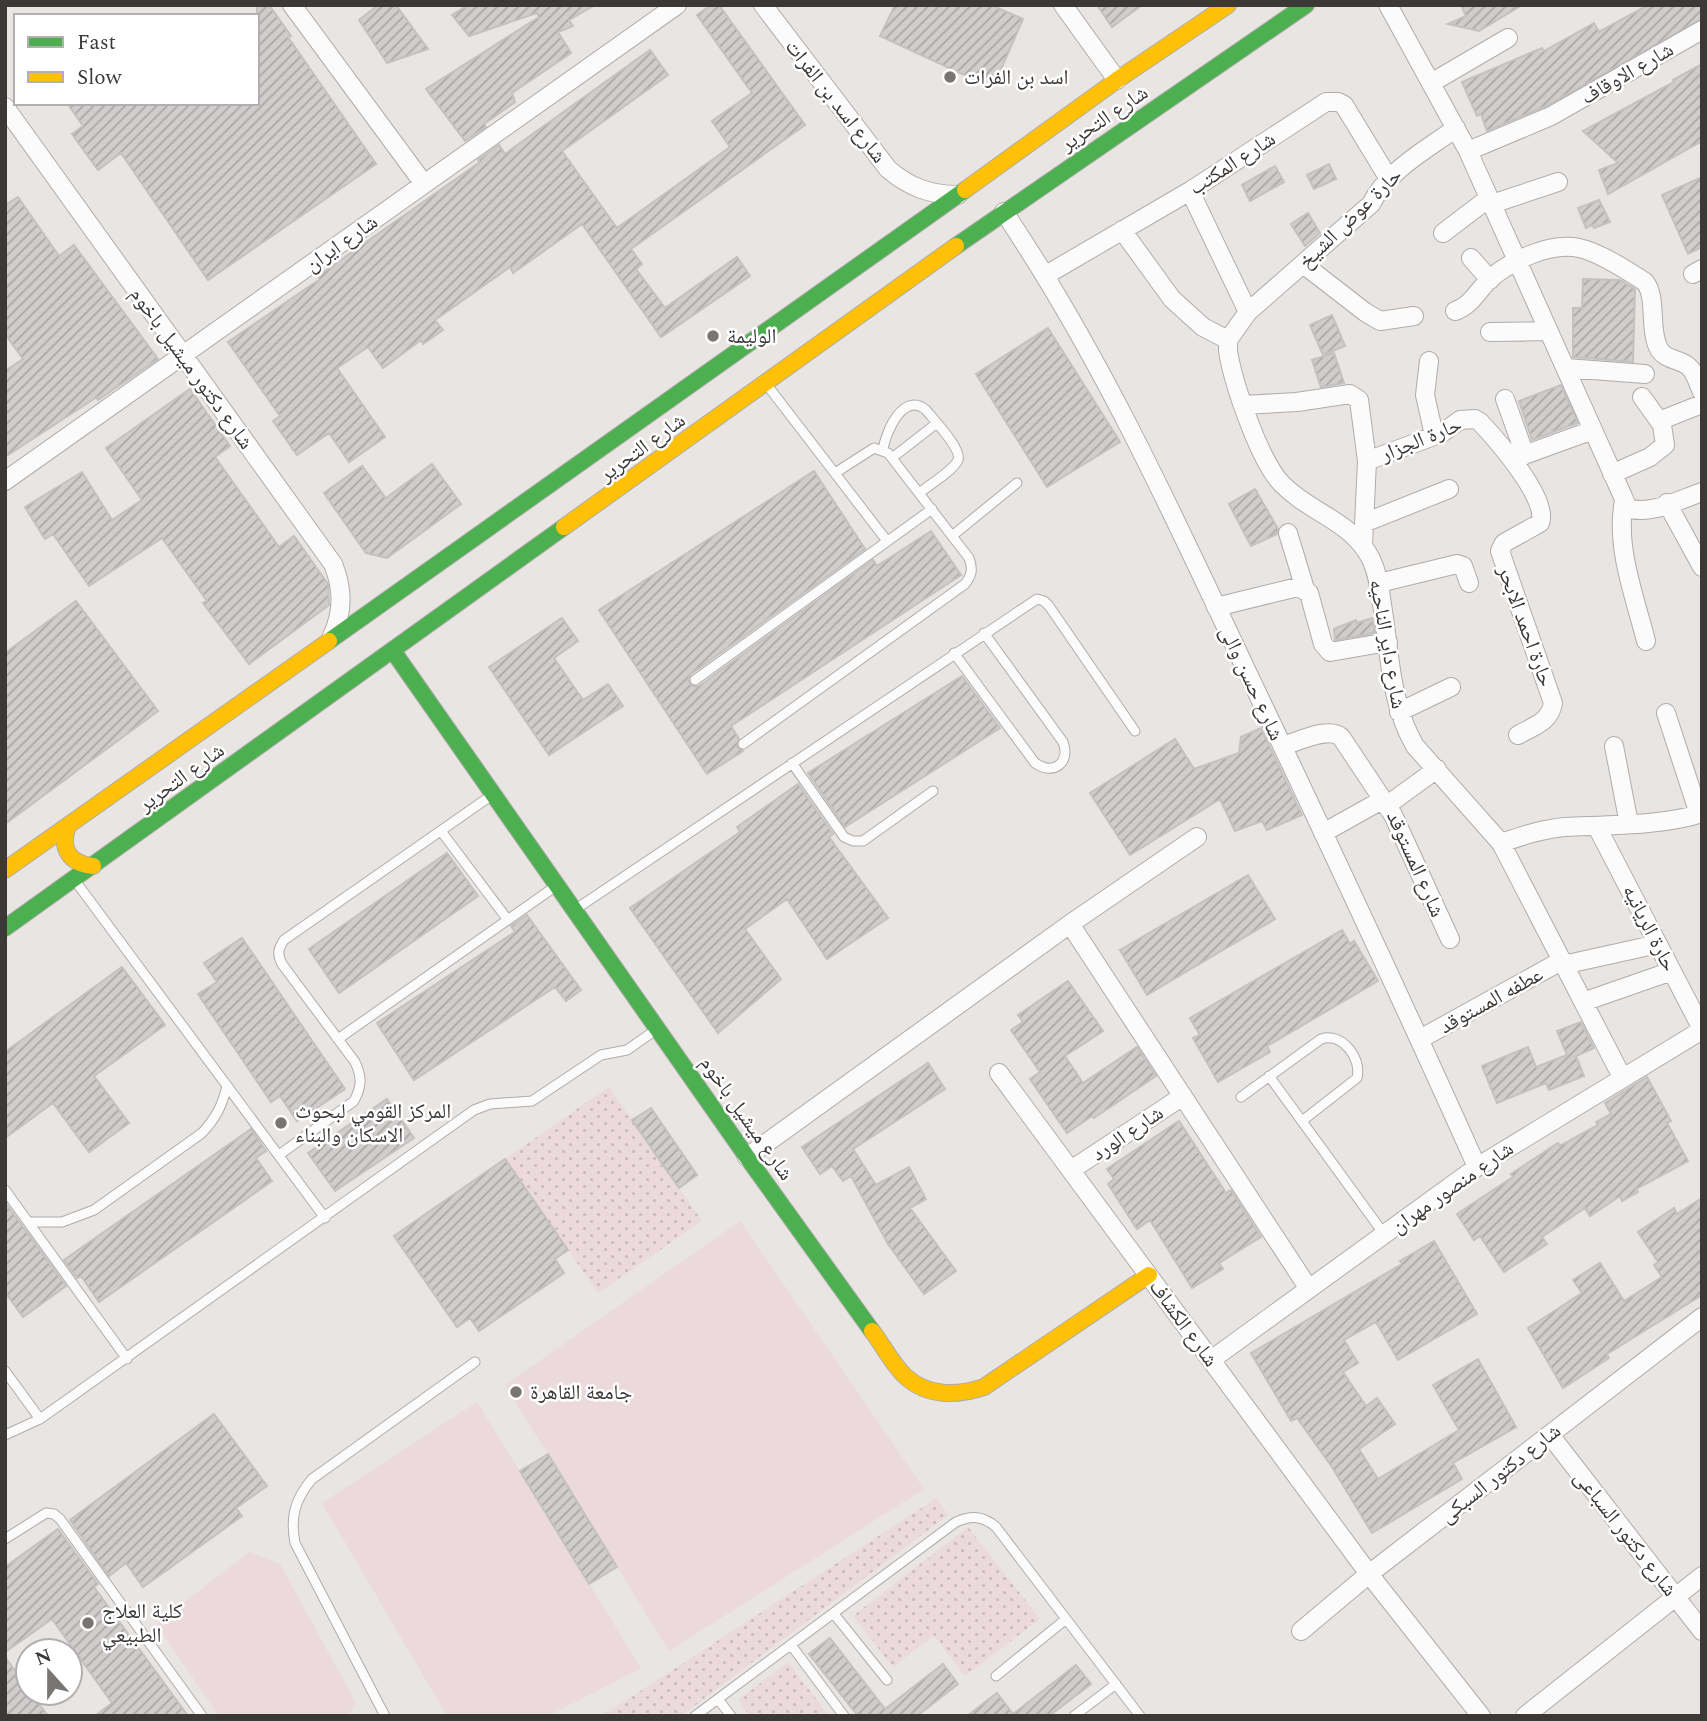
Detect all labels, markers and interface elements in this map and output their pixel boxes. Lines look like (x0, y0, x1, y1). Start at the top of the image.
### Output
legend (14, 14, 259, 105)
text: Fast (77, 27, 116, 59)
street label: شارع اسد بن الفرات (776, 33, 894, 170)
street label: شارع الاوقاف (1575, 34, 1680, 113)
text: Slow (77, 62, 123, 94)
place label: اسد بن الفرات (964, 62, 1069, 94)
marker: اسد بن الفرات (942, 69, 958, 85)
street label: شارع التحرير (1053, 78, 1155, 161)
street label: شارع المكتب (1183, 124, 1282, 204)
street label: حارة عوض الشيخ (1291, 161, 1410, 277)
street label: شارع ايران (298, 207, 385, 281)
street label: شارع دكتور ميشيل باخوم (121, 281, 261, 457)
place label: الوليمة (727, 321, 776, 353)
marker: الوليمة (705, 328, 721, 344)
street label: شارع التحرير (592, 405, 693, 491)
street label: حارة الجزار (1375, 409, 1467, 471)
street label: حارة احمد الابحر (1488, 560, 1562, 691)
street label: شارع داير الناحيه (1360, 577, 1414, 712)
street label: شارع حسن والى (1210, 621, 1292, 746)
street label: شارع التحرير (131, 735, 232, 821)
street label: شارع المستوقد (1377, 806, 1453, 923)
street label: حارة الريانيه (1614, 879, 1685, 978)
street label: عطفه المستوقد (1433, 959, 1550, 1043)
street label: شارع ميشيل باخوم (691, 1050, 801, 1188)
place label: المركز القومي لبحوث الاسكان والبناء (295, 1096, 451, 1152)
street label: شارع الورد (1085, 1098, 1170, 1170)
marker: المركز القومي لبحوث الاسكان والبناء (273, 1115, 289, 1131)
street label: شارع منصور مهران (1385, 1133, 1521, 1242)
street label: شارع الكشاف (1140, 1273, 1226, 1374)
place label: جامعة القاهرة (530, 1377, 632, 1409)
marker: جامعة القاهرة (508, 1384, 524, 1400)
street label: شارع دكتور السبكى (1433, 1416, 1568, 1532)
street label: شارع دكتور السباعى (1565, 1463, 1685, 1604)
place label: كلية العلاج الطبيعي (102, 1596, 183, 1652)
marker: كلية العلاج الطبيعي (80, 1615, 96, 1631)
north arrow (14, 1637, 84, 1707)
text: N (31, 1641, 56, 1674)

